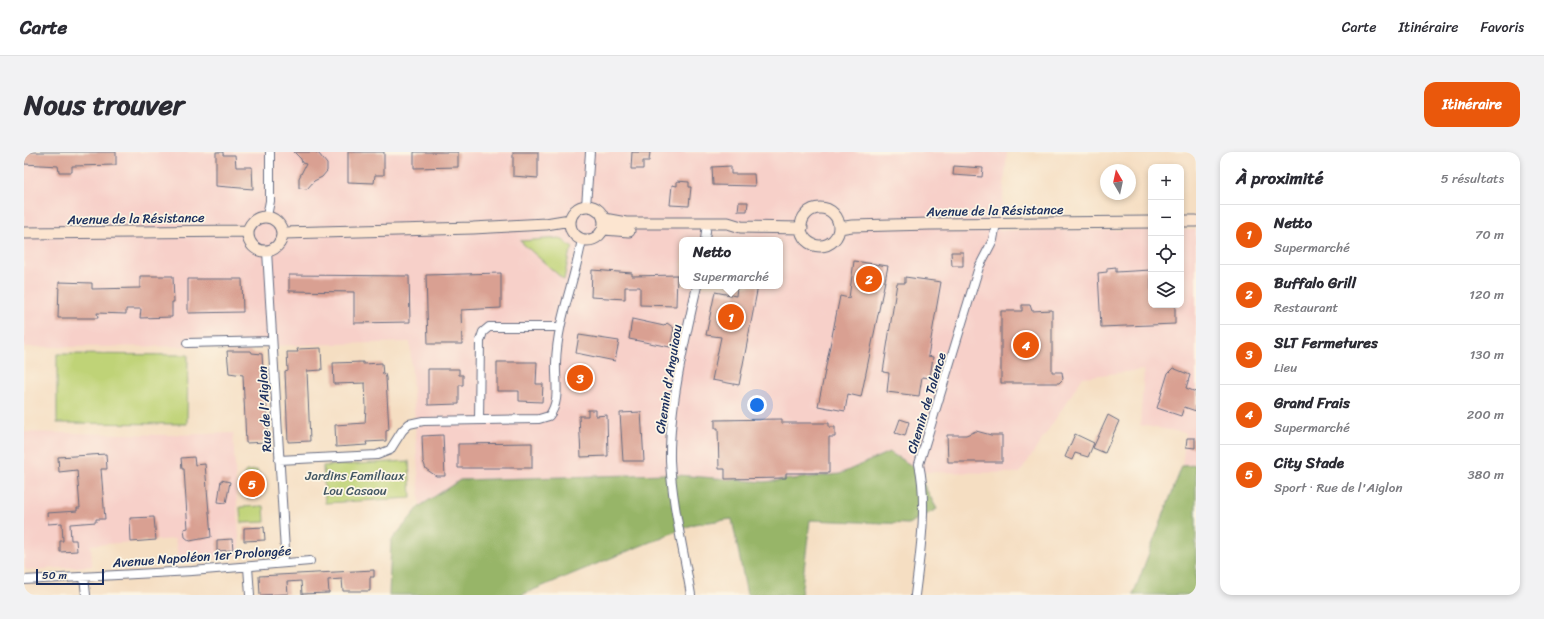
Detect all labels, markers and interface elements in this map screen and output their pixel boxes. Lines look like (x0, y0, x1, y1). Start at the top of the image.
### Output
text: Carte (20, 11, 67, 44)
text: Carte (1342, 15, 1377, 40)
text: Itinéraire (1399, 15, 1458, 40)
text: Favoris (1480, 15, 1524, 40)
text: Nous trouver (24, 80, 184, 129)
button: Itinéraire (1424, 82, 1520, 127)
text: À proximité (1236, 163, 1323, 193)
north arrow (1100, 164, 1136, 200)
map controls (1148, 164, 1184, 308)
button: + (1148, 164, 1184, 200)
text: 5 résultats (1441, 167, 1504, 190)
street label: Avenue de la Résistance (925, 198, 1064, 223)
button: − (1148, 200, 1184, 236)
street label: Avenue de la Résistance (66, 206, 205, 231)
text: Netto (1274, 210, 1312, 236)
text: 1 (1246, 223, 1252, 246)
text: 70 m (1475, 223, 1504, 246)
button: locate (1148, 236, 1184, 272)
text: Supermarché (1274, 236, 1350, 259)
popup (679, 237, 783, 289)
text: Netto (693, 239, 731, 265)
pin: 2 (856, 264, 882, 294)
text: Supermarché (693, 265, 769, 288)
text: Buffalo Grill (1274, 270, 1356, 296)
button: layers (1148, 272, 1184, 308)
text: 2 (1245, 283, 1253, 306)
text: 120 m (1469, 283, 1504, 306)
text: Restaurant (1274, 296, 1338, 319)
pin: 1 (718, 302, 744, 332)
street label: Chemin d'Anguiaou (649, 323, 688, 435)
pin: 4 (1013, 330, 1039, 360)
text: SLT Fermetures (1274, 330, 1378, 356)
text: 3 (1245, 343, 1253, 366)
text: 130 m (1470, 343, 1504, 366)
street label: Chemin de Talence (900, 350, 953, 457)
text: Lieu (1274, 356, 1297, 379)
pin: 3 (567, 363, 593, 393)
street label: Rue de l'Aiglon (251, 365, 278, 453)
text: Grand Frais (1274, 390, 1350, 416)
your location (747, 395, 767, 415)
text: 4 (1245, 403, 1253, 426)
text: 200 m (1467, 403, 1504, 426)
text: Supermarché (1274, 416, 1350, 439)
text: City Stade (1274, 450, 1344, 476)
text: 5 (1245, 463, 1253, 486)
text: 380 m (1467, 463, 1504, 486)
park label: Jardins Familiaux Lou Casaou (304, 464, 405, 502)
pin: 5 (239, 469, 265, 499)
text: Sport · Rue de l'Aiglon (1274, 476, 1402, 499)
street label: Avenue Napoléon 1er Prolongée (111, 539, 292, 574)
text: 50 m (42, 566, 67, 585)
scale bar (36, 567, 104, 586)

